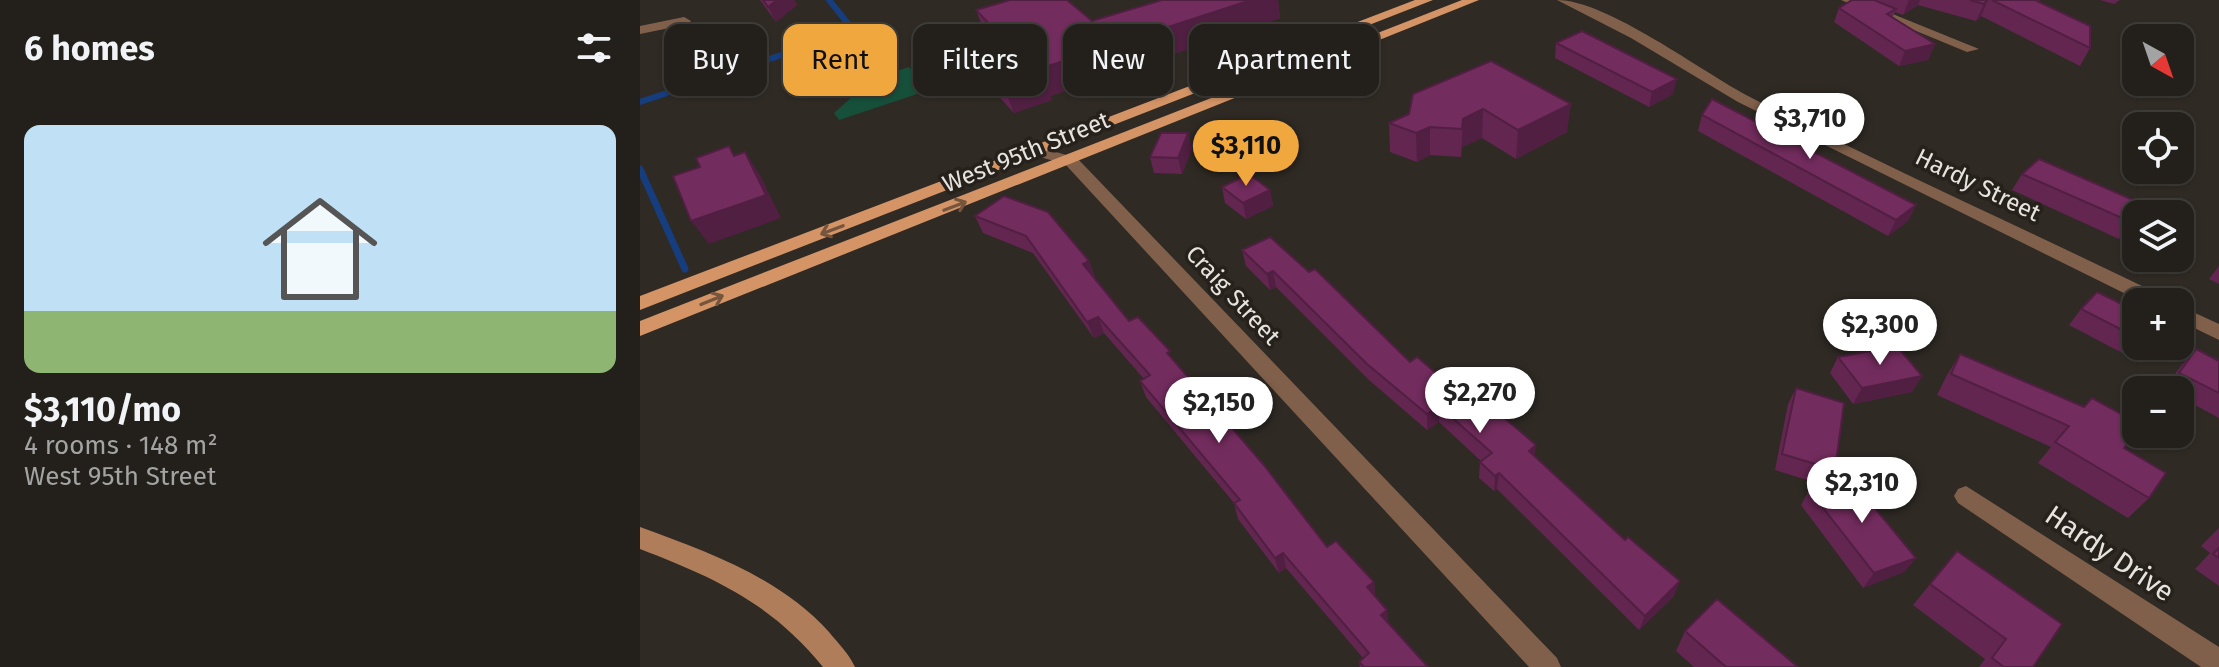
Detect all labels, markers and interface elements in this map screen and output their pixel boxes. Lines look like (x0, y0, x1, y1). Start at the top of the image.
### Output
chip: Buy (664, 24, 767, 96)
chip: Rent (783, 24, 897, 96)
chip: Filters (913, 24, 1047, 96)
chip: New (1063, 24, 1173, 96)
chip: Apartment (1189, 24, 1379, 96)
north arrow (2122, 24, 2194, 96)
map controls (2122, 24, 2194, 448)
icon: filters (572, 26, 616, 70)
text: 6 homes (24, 28, 155, 69)
pin: $3,710 (1745, 93, 1875, 161)
text: $3,710 (1773, 103, 1847, 134)
street label: West 95th Street (938, 106, 1114, 198)
button: locate (2122, 112, 2194, 184)
pin: $3,110 (1181, 120, 1311, 188)
text: $3,110 (1211, 130, 1281, 161)
street label: Hardy Street (1911, 143, 2045, 227)
icon: home (248, 177, 392, 321)
one-way arrow (942, 198, 967, 212)
button: layers (2122, 200, 2194, 272)
one-way arrow (820, 224, 845, 238)
street label: Craig Street (1180, 240, 1286, 351)
button: + (2122, 288, 2194, 360)
one-way arrow (699, 292, 724, 306)
pin: $2,300 (1815, 299, 1945, 367)
text: $2,300 (1841, 309, 1919, 340)
pin: $2,270 (1415, 367, 1545, 435)
button: − (2122, 376, 2194, 448)
pin: $2,150 (1154, 377, 1284, 445)
text: $2,270 (1443, 377, 1517, 408)
text: $2,150 (1183, 387, 1255, 418)
text: $3,110/mo (24, 389, 181, 430)
text: 4 rooms · 148 m² (24, 430, 218, 461)
pin: $2,310 (1797, 457, 1927, 525)
text: West 95th Street (24, 461, 216, 492)
text: $2,310 (1825, 467, 1899, 498)
street label: Hardy Drive (2039, 498, 2180, 608)

